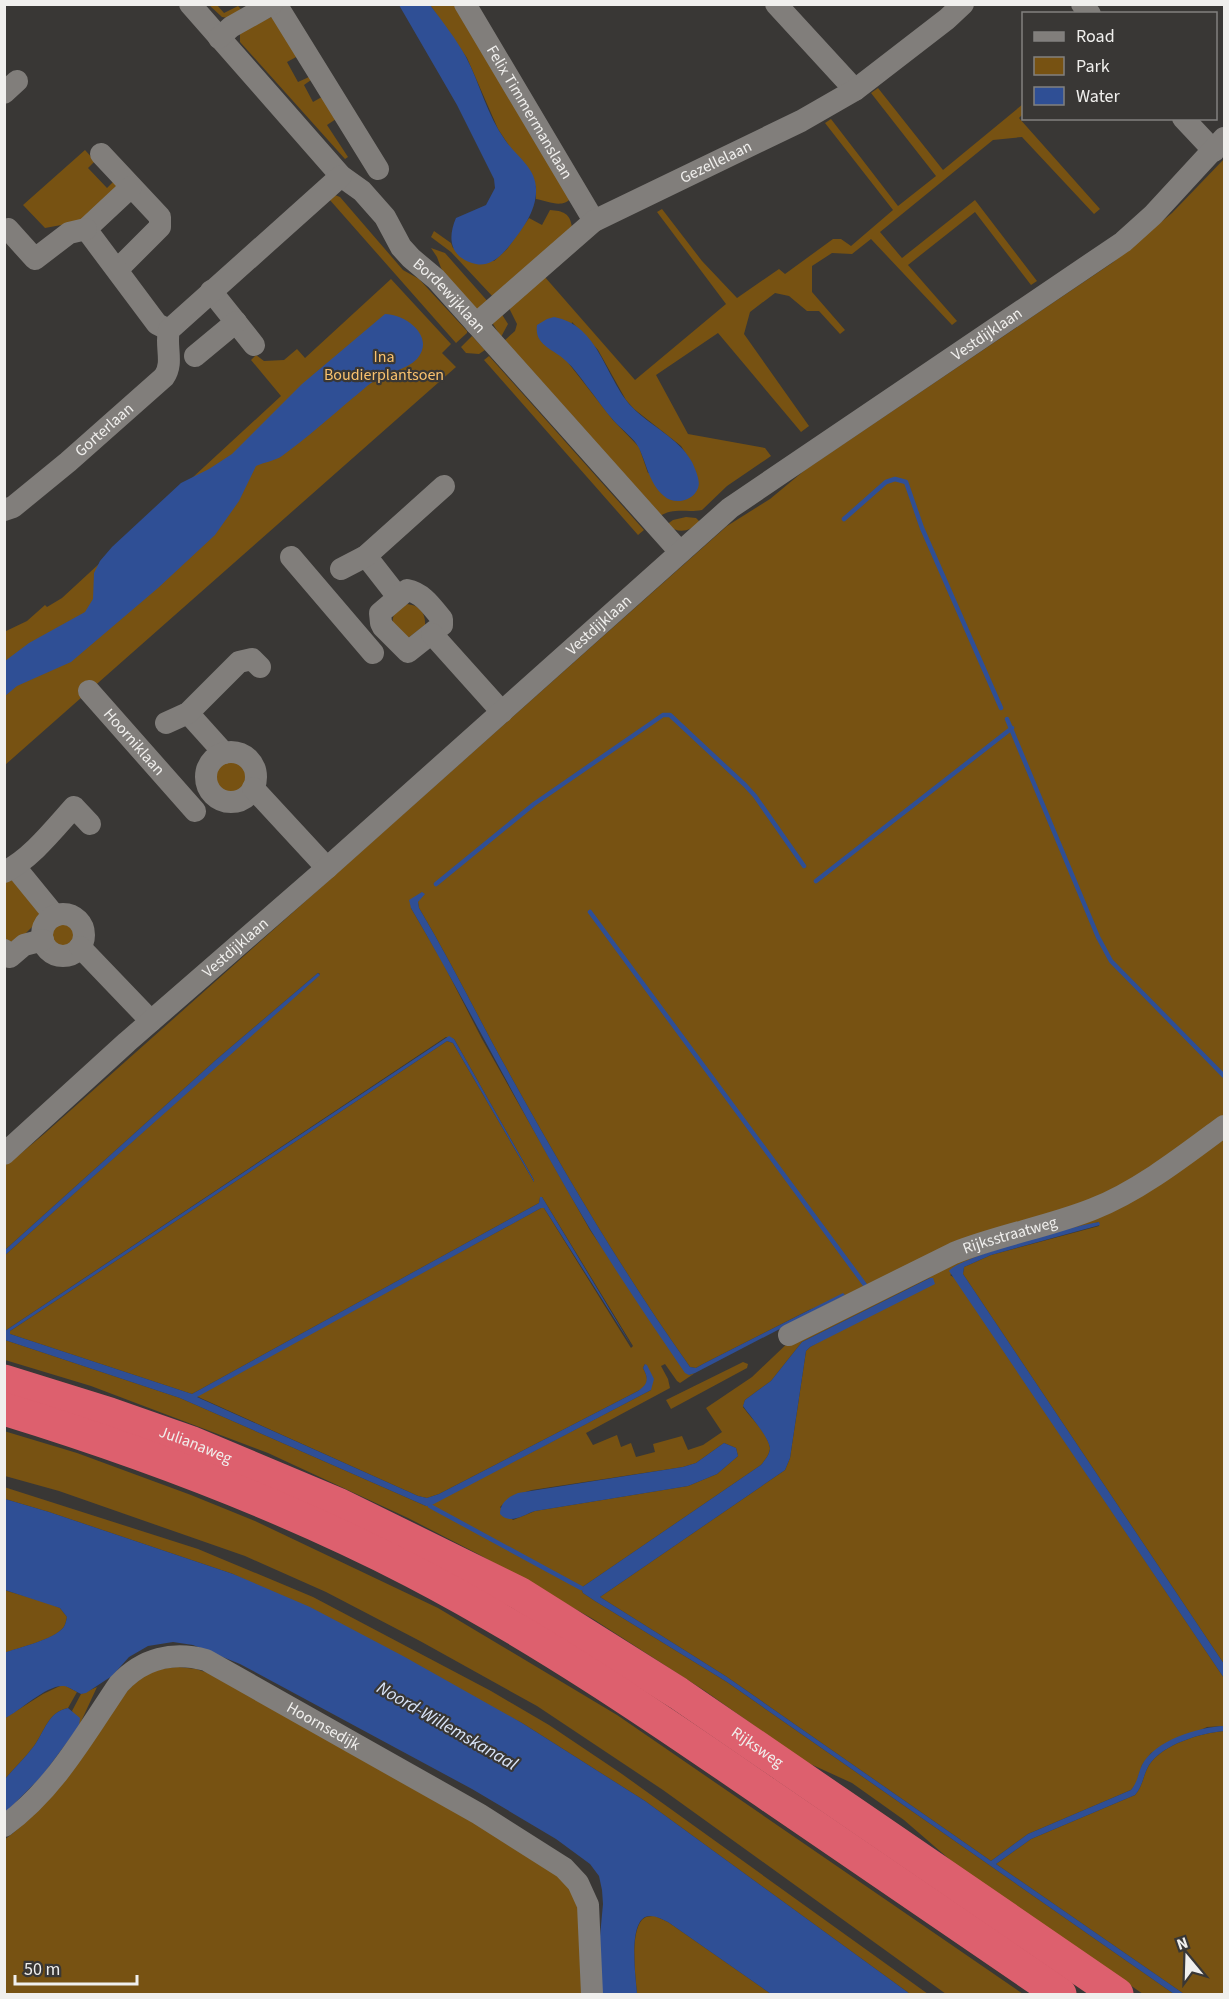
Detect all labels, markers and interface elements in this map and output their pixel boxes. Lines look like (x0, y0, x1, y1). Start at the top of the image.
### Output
legend (1022, 12, 1217, 120)
text: Road (1076, 24, 1115, 49)
street label: Felix Timmermanslaan (481, 41, 578, 183)
text: Park (1076, 54, 1110, 79)
text: Water (1076, 84, 1120, 109)
street label: Gezellelaan (676, 135, 756, 189)
street label: Bordewijklaan (408, 253, 491, 338)
street label: Vestdijklaan (947, 302, 1027, 366)
park label: Ina Boudierplantsoen (324, 346, 444, 386)
street label: Gorterlaan (70, 398, 138, 462)
street label: Vestdijklaan (561, 590, 637, 660)
street label: Hoorniklaan (98, 704, 170, 780)
street label: Vestdijklaan (197, 913, 273, 983)
street label: Rijksstraatweg (960, 1211, 1060, 1260)
street label: Julianaweg (156, 1421, 235, 1469)
water label: Noord-Willemskanaal (372, 1675, 522, 1777)
street label: Hoornsedijk (283, 1697, 364, 1756)
street label: Rijksweg (727, 1722, 788, 1773)
north arrow (1157, 1927, 1217, 1987)
text: N (1174, 1932, 1191, 1956)
scale bar (15, 1948, 136, 1986)
text: 50 m (24, 1957, 60, 1982)

